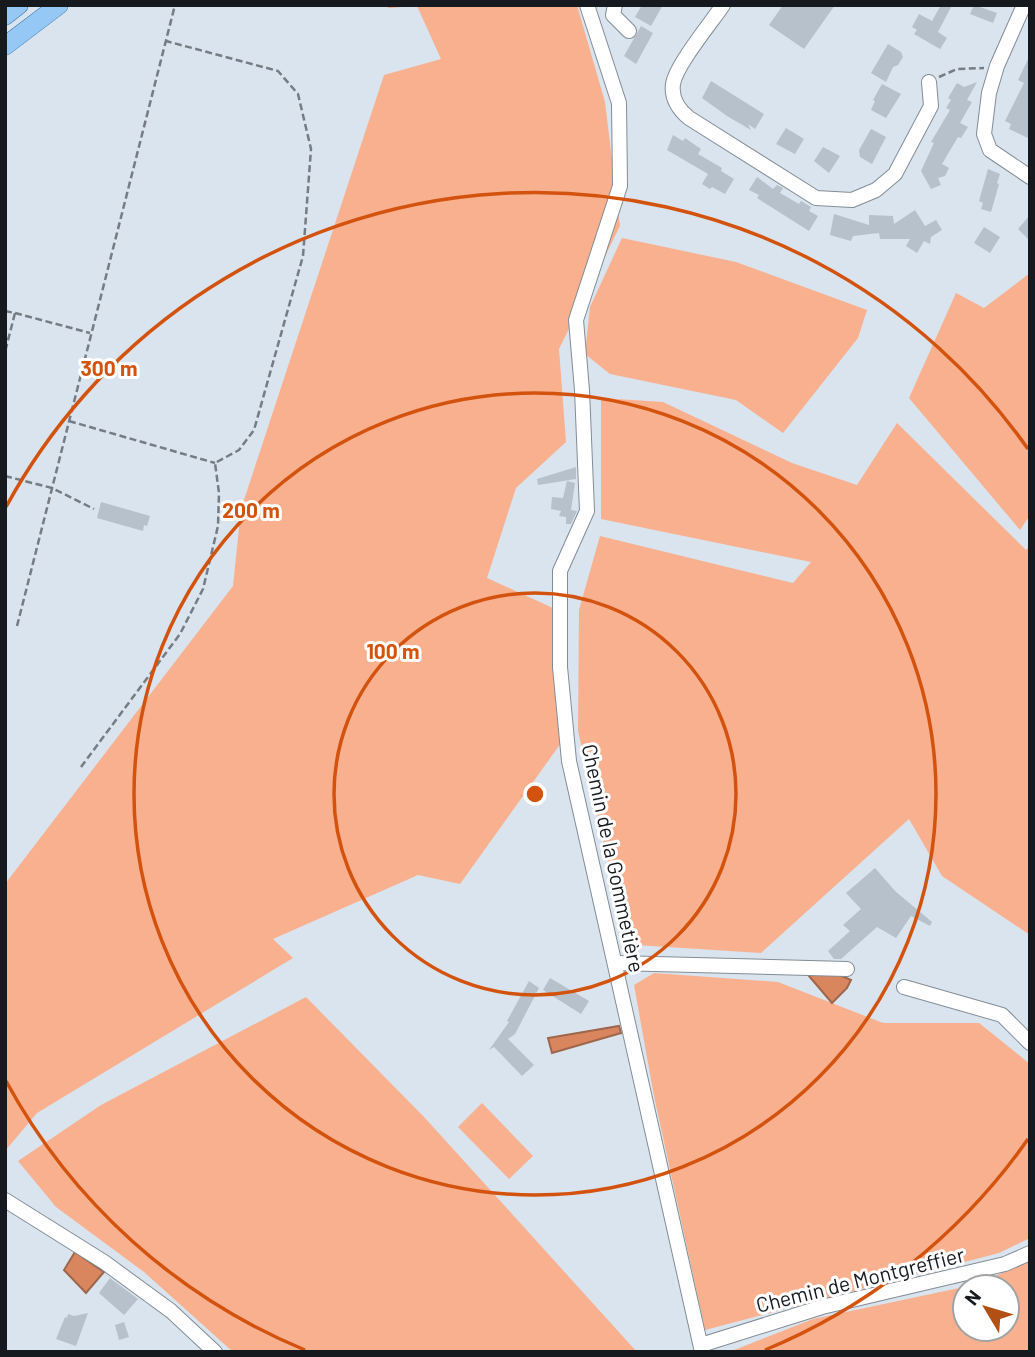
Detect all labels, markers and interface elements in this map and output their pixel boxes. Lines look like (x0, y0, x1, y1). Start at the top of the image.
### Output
text: 300 m (80, 355, 138, 380)
text: 200 m (222, 497, 280, 522)
text: 100 m (366, 638, 420, 663)
street label: Chemin de la Gommetière (578, 742, 650, 974)
centre of rings (523, 782, 547, 806)
street label: Chemin de Montgreffier (753, 1241, 967, 1317)
north arrow (951, 1273, 1021, 1343)
text: N (959, 1285, 985, 1309)

